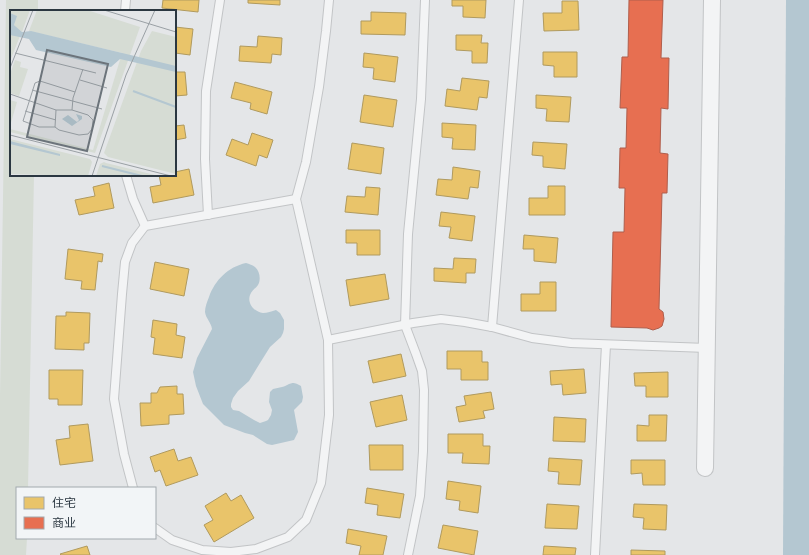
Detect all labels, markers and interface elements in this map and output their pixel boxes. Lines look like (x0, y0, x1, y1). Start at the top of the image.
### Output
inset map (10, 10, 176, 176)
legend (16, 487, 156, 539)
text: 住宅 (52, 496, 76, 510)
text: 商业 (52, 516, 76, 530)

